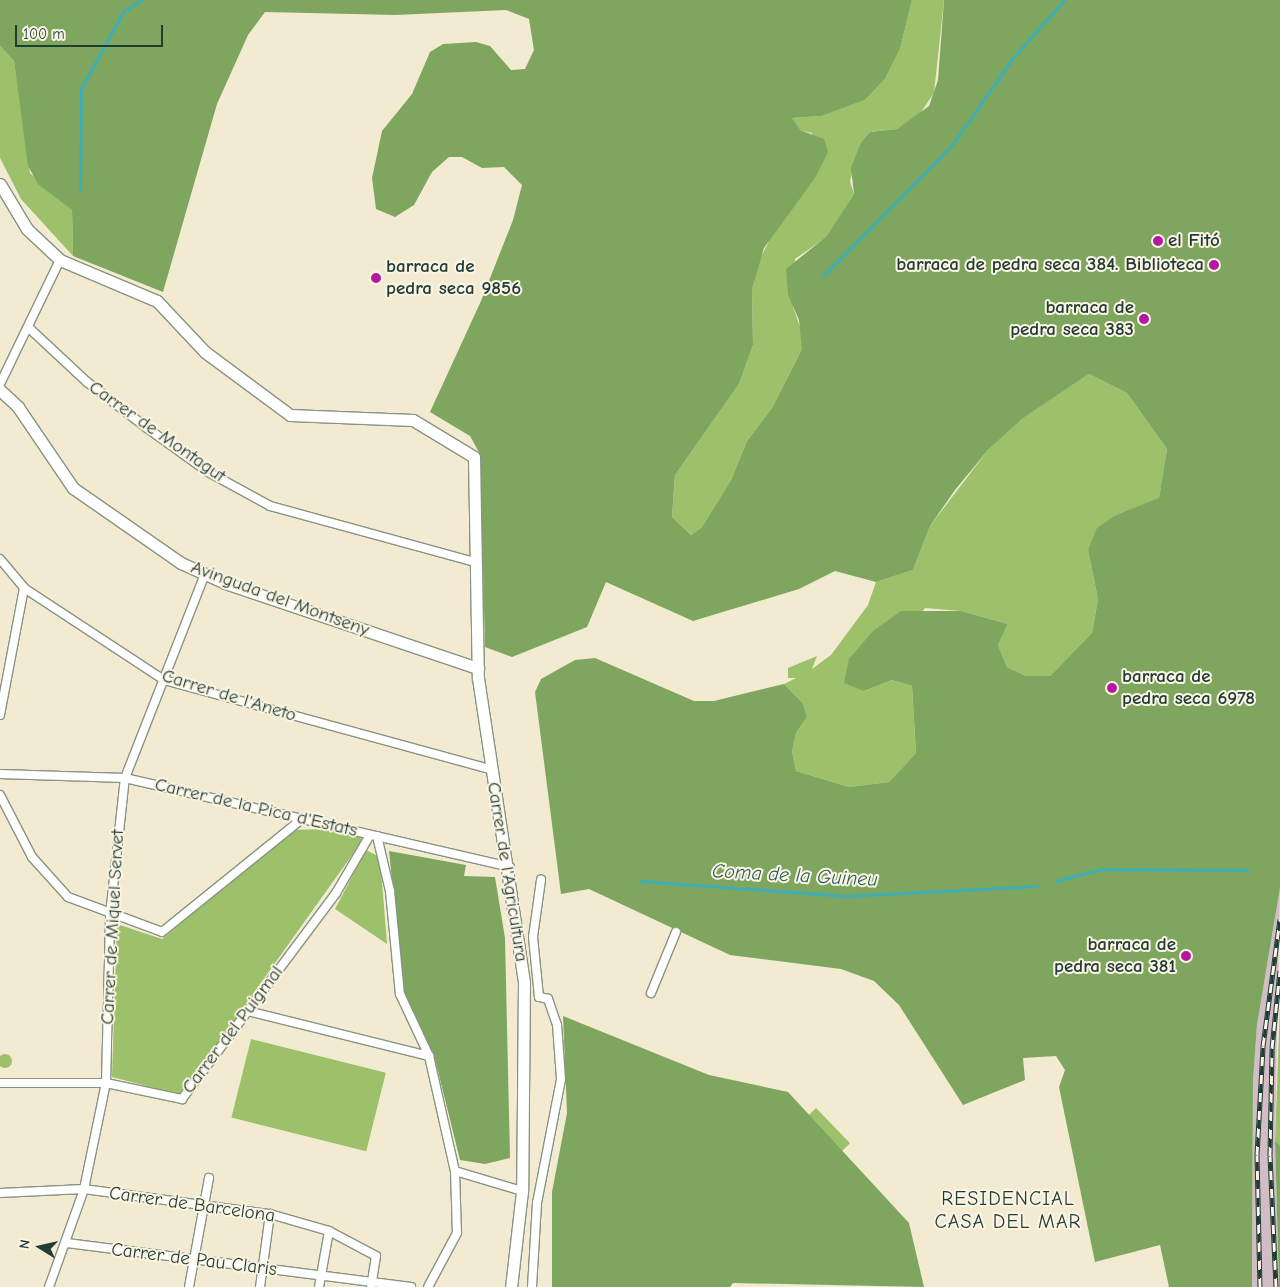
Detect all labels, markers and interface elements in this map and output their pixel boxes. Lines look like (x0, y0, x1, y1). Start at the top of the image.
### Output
scale bar (18, 15, 165, 47)
text: 100 m (23, 25, 65, 43)
place label: el Fitó (1168, 230, 1220, 252)
marker: el Fitó (1152, 235, 1164, 247)
place label: barraca de pedra seca 384. Biblioteca (896, 254, 1204, 276)
place label: barraca de pedra seca 9856 (386, 256, 521, 300)
marker: barraca de pedra seca 384. Biblioteca (1208, 259, 1220, 271)
marker: barraca de pedra seca 9856 (370, 272, 382, 284)
place label: barraca de pedra seca 383 (1010, 297, 1134, 341)
marker: barraca de pedra seca 383 (1138, 313, 1150, 325)
street label: Carrer de Montagut (84, 376, 230, 488)
street label: Avinguda del Montseny (188, 556, 372, 642)
street label: Carrer de l'Aneto (159, 665, 299, 727)
place label: barraca de pedra seca 6978 (1122, 666, 1255, 710)
marker: barraca de pedra seca 6978 (1106, 682, 1118, 694)
street label: Carrer de la Pica d'Estats (152, 774, 360, 842)
street label: Carrer de l'Agricultura (482, 781, 532, 963)
street label: Carrer de Miquel Servet (97, 829, 129, 1025)
water label: Coma de la Guineu (711, 859, 879, 891)
place label: barraca de pedra seca 381 (1054, 934, 1176, 978)
marker: barraca de pedra seca 381 (1180, 950, 1192, 962)
street label: Carrer del Puigmal (178, 962, 288, 1098)
street label: Carrer de Barcelona (108, 1182, 276, 1228)
district label: RESIDENCIAL CASA DEL MAR (933, 1186, 1083, 1233)
north arrow (15, 1222, 65, 1272)
text: N (16, 1238, 34, 1250)
street label: Carrer de Pau Claris (110, 1239, 278, 1281)

